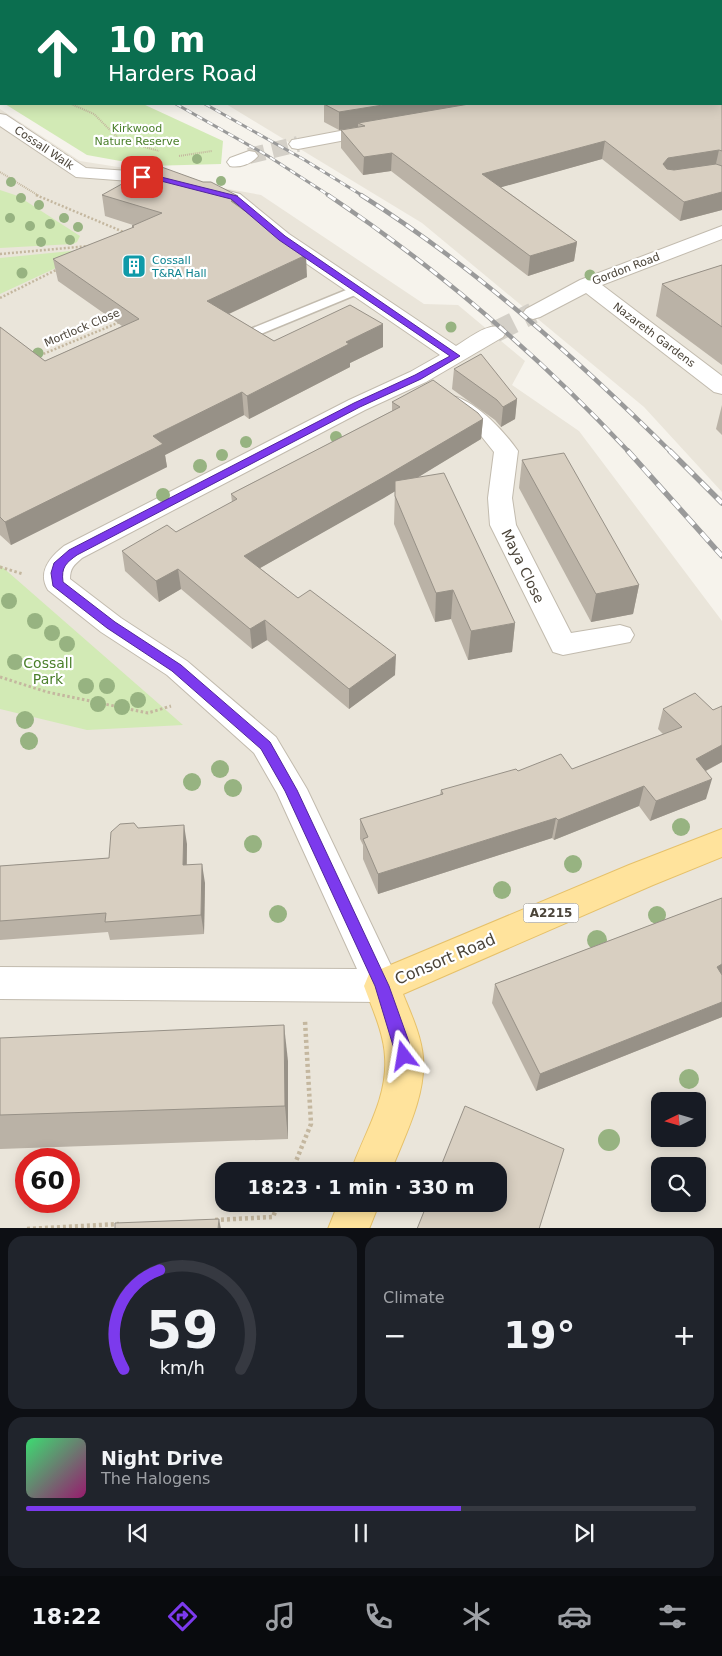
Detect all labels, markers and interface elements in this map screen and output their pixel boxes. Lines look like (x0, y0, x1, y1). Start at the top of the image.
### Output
icon: ahead (25, 20, 90, 85)
text: 10 m (108, 20, 205, 60)
text: Harders Road (108, 61, 257, 86)
park label: Kirkwood Nature Reserve (94, 122, 180, 148)
street label: Cossall Walk (12, 123, 77, 173)
pin (121, 156, 163, 198)
icon: arrive (128, 163, 156, 191)
street label: Gordon Road (590, 250, 662, 288)
building icon: Cossall T&RA Hall (121, 253, 147, 279)
place label: Cossall T&RA Hall (151, 254, 207, 280)
street label: Nazareth Gardens (610, 300, 698, 370)
street label: Mortlock Close (42, 306, 122, 350)
street label: Maya Close (498, 526, 548, 606)
park label: Cossall Park (23, 655, 73, 687)
road number: A2215 (524, 904, 578, 922)
street label: Consort Road (392, 929, 498, 989)
position arrow (377, 1029, 429, 1081)
north arrow (651, 1092, 706, 1148)
map controls (651, 1092, 706, 1212)
speed limit sign: 60 (15, 1148, 80, 1213)
button: search (651, 1157, 706, 1212)
text: 18:23 · 1 min · 330 m (247, 1176, 475, 1198)
text: Climate (383, 1288, 445, 1307)
text: 59 (146, 1300, 219, 1360)
text: 19° (504, 1313, 575, 1357)
text: − (383, 1319, 406, 1352)
text: + (673, 1319, 696, 1352)
text: km/h (160, 1357, 205, 1378)
text: Night Drive (101, 1447, 223, 1469)
text: The Halogens (101, 1469, 210, 1488)
icon: previous (124, 1519, 152, 1547)
icon: pause (347, 1519, 375, 1547)
icon: next (570, 1519, 598, 1547)
icon: directions (165, 1599, 200, 1634)
icon: music (263, 1599, 298, 1634)
icon: phone (361, 1599, 396, 1634)
icon: climate (459, 1599, 494, 1634)
icon: car (557, 1599, 592, 1634)
icon: filters (655, 1599, 690, 1634)
text: 18:22 (32, 1604, 102, 1629)

